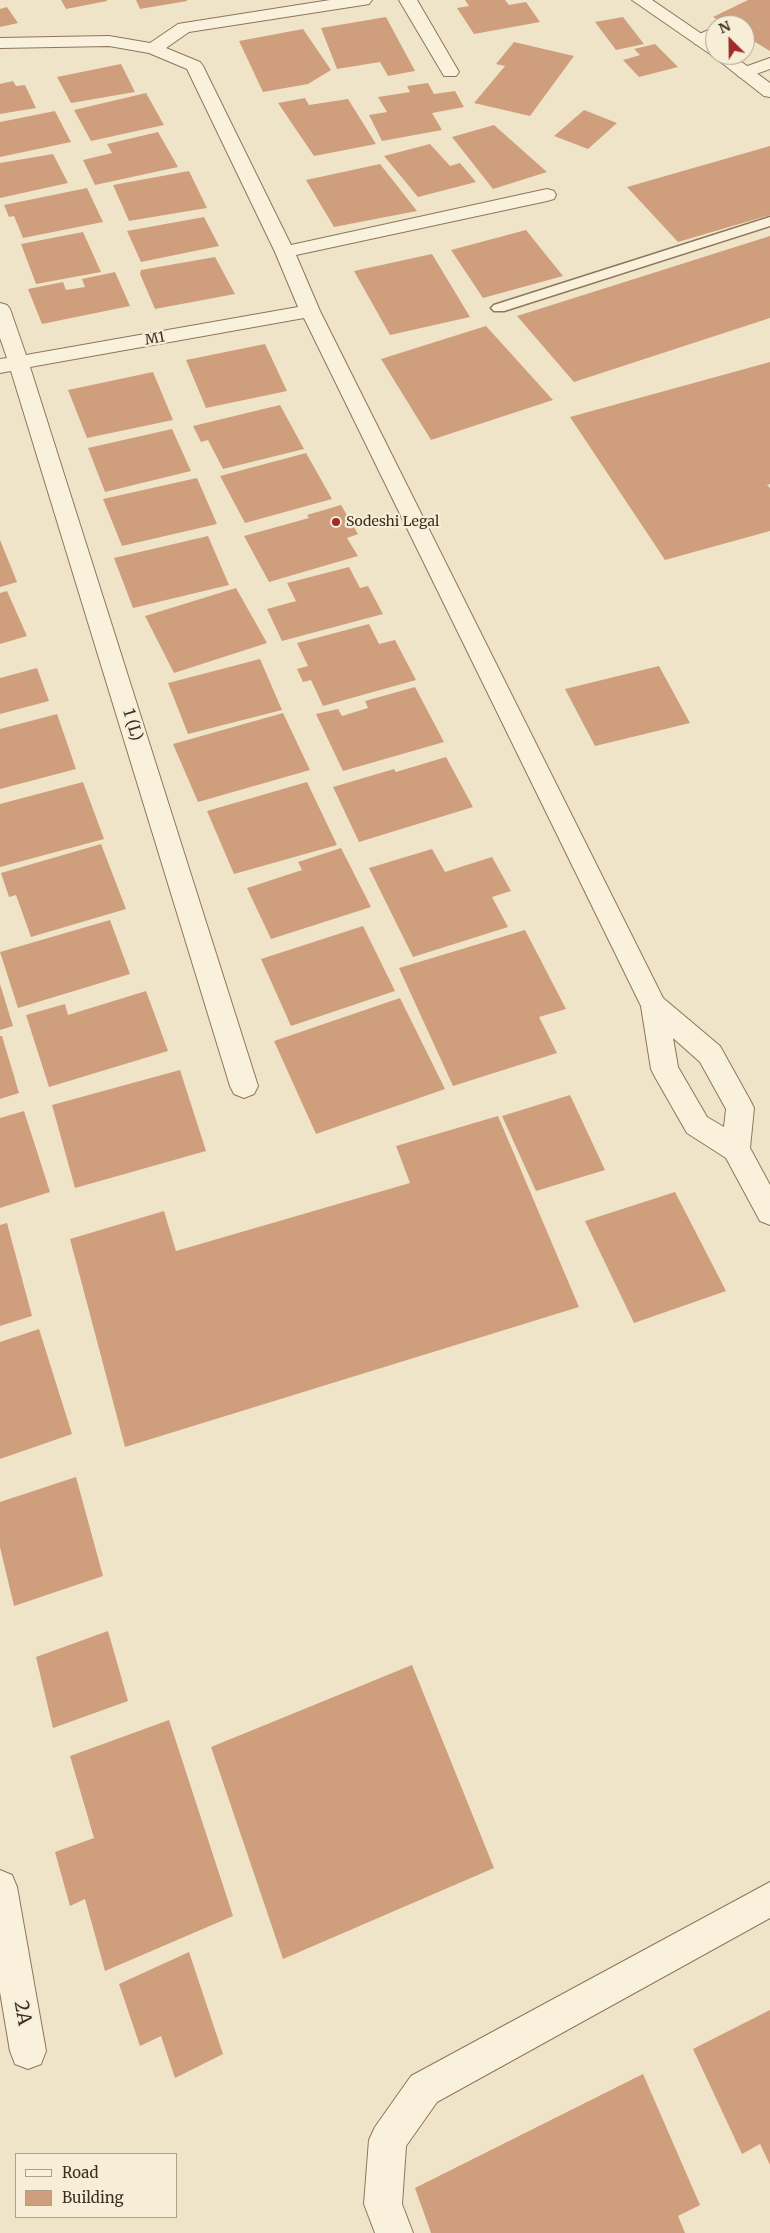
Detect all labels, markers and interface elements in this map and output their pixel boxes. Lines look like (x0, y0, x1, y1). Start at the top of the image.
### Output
north arrow (705, 15, 755, 65)
text: N (716, 17, 733, 38)
street label: M1 (144, 329, 166, 349)
place label: Sodeshi Legal (346, 514, 439, 530)
marker: Sodeshi Legal (330, 516, 342, 528)
street label: 1 (L) (118, 707, 146, 743)
street label: 2A (9, 1999, 35, 2027)
legend (15, 2153, 178, 2218)
text: Road (62, 2163, 98, 2182)
text: Building (62, 2188, 124, 2207)

